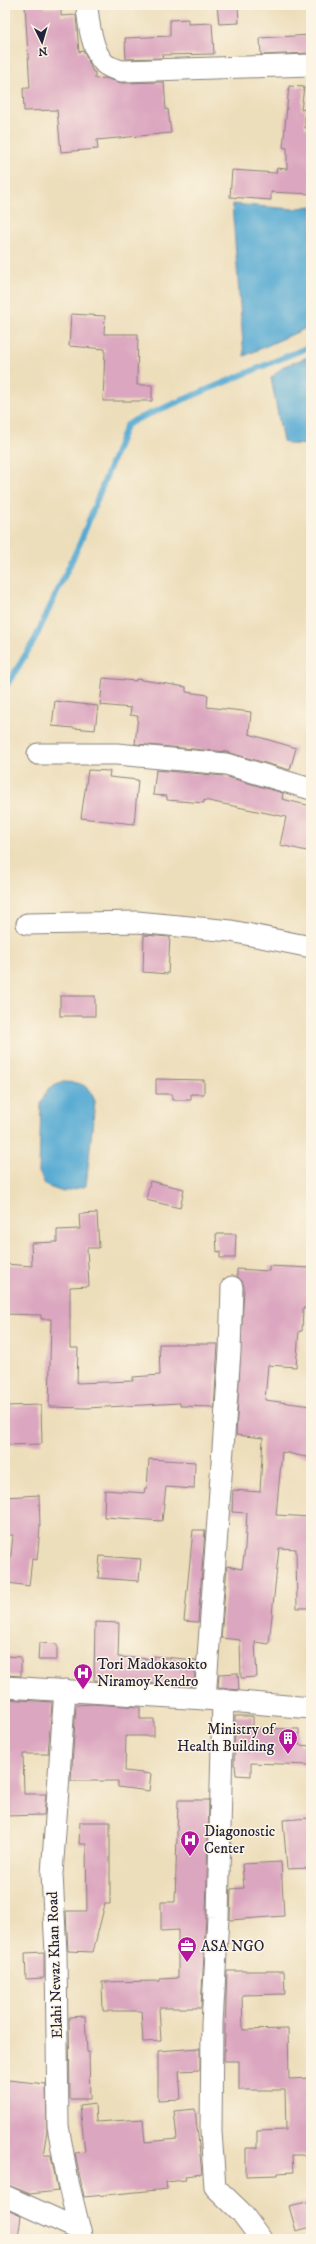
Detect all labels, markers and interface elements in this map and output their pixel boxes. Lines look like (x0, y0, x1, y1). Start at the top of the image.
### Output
north arrow (22, 22, 62, 62)
text: N (38, 44, 48, 58)
place label: Tori Madokasokto Niramoy Kendro (97, 1655, 207, 1691)
hospital icon: Tori Madokasokto Niramoy Kendro (72, 1662, 94, 1690)
place label: Ministry of Health Building (177, 1720, 276, 1756)
building icon: Ministry of Health Building (277, 1727, 299, 1755)
place label: Diagonostic Center (204, 1822, 276, 1858)
hospital icon: Diagonostic Center (179, 1829, 201, 1857)
street label: Elahi Newaz Khan Road (43, 1891, 67, 2039)
office icon: ASA NGO (176, 1935, 198, 1963)
place label: ASA NGO (201, 1937, 264, 1956)

